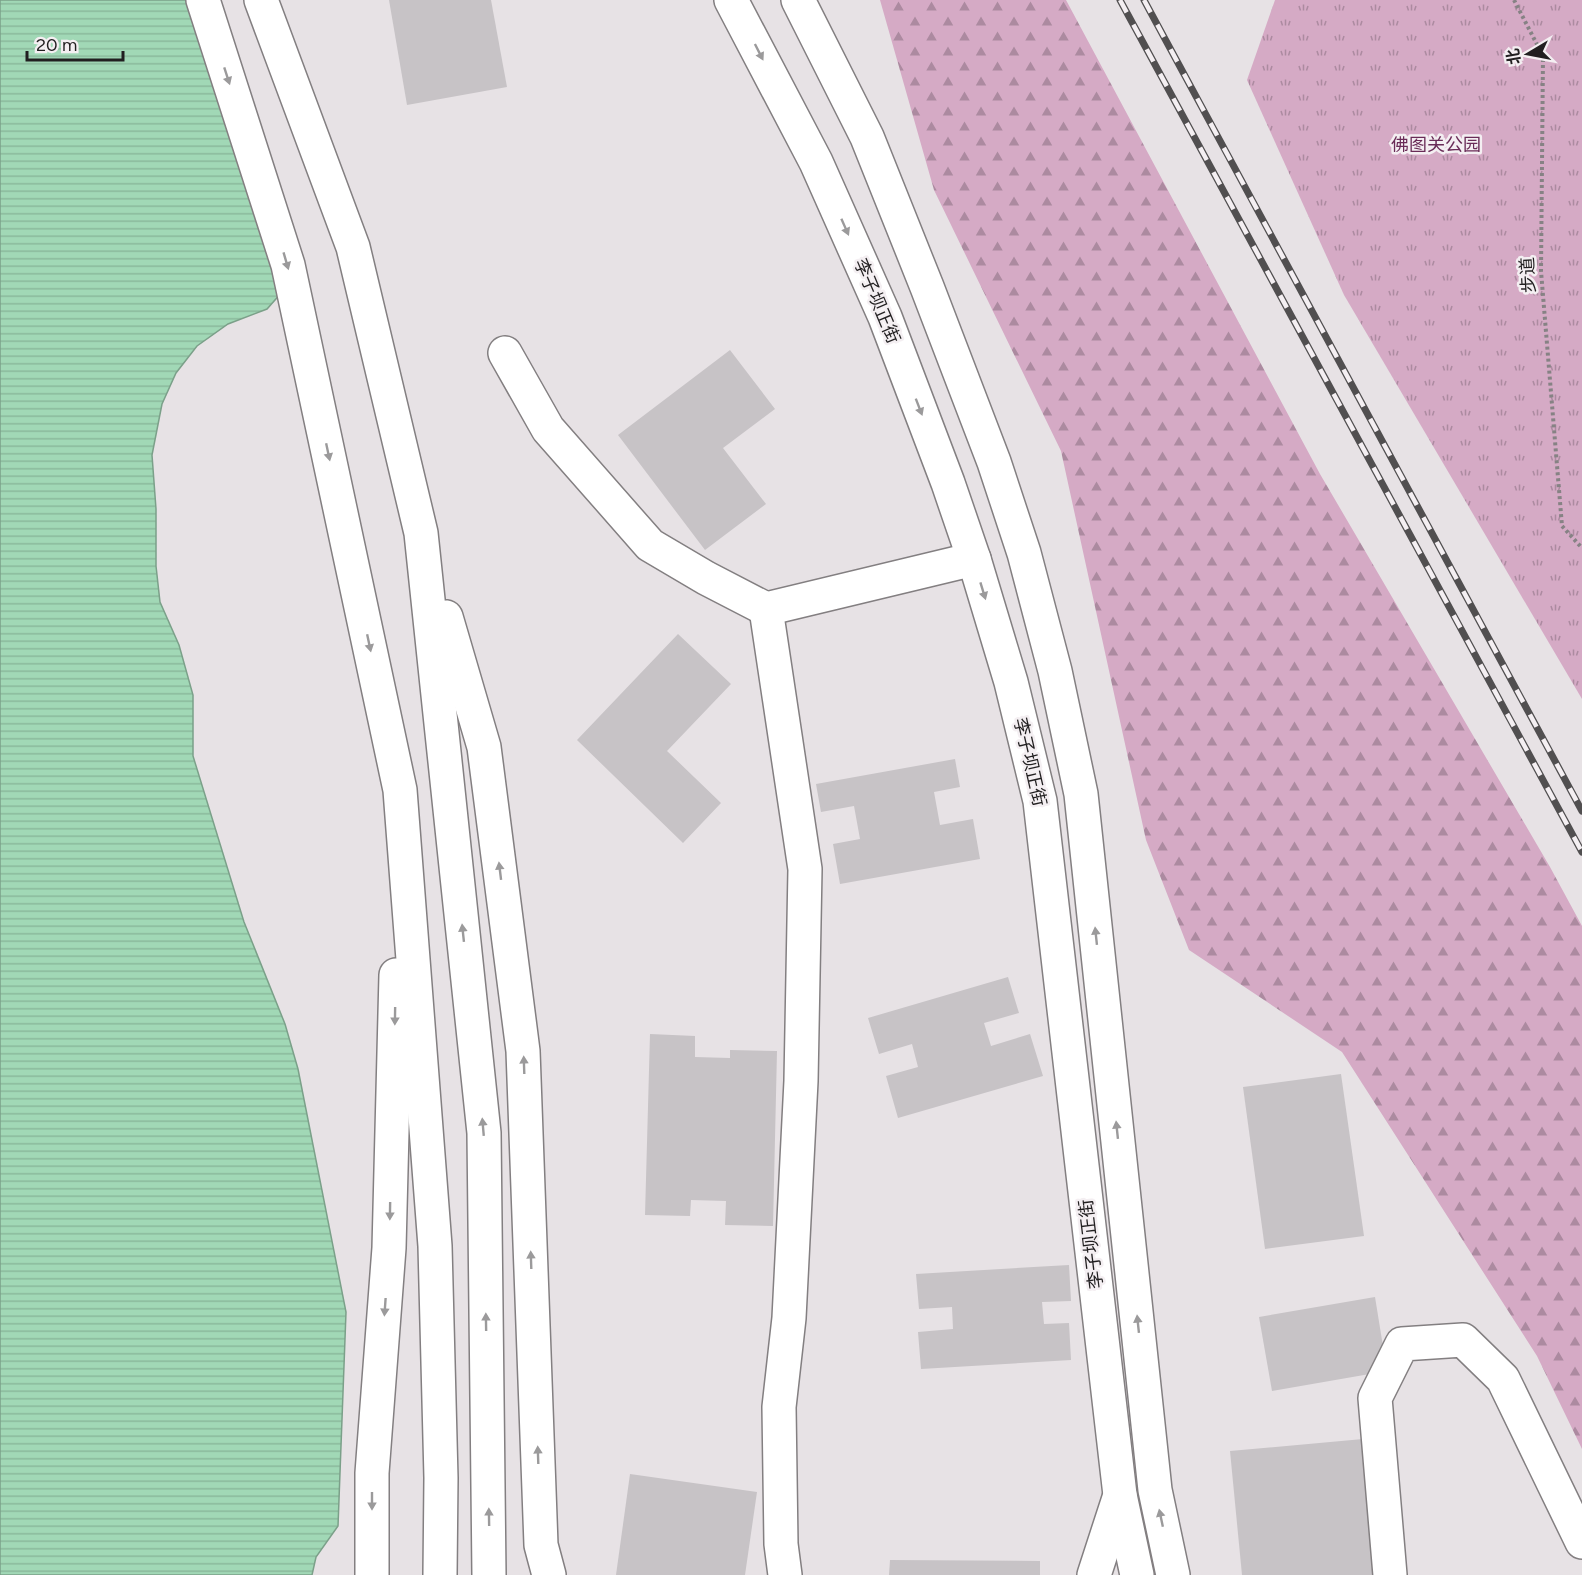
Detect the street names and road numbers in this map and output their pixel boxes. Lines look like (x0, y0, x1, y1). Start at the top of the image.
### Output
street label: 李子坝正街 (849, 255, 905, 347)
street label: 步道 (1516, 256, 1540, 294)
street label: 李子坝正街 (1009, 716, 1051, 808)
street label: 李子坝正街 (1075, 1198, 1107, 1290)

